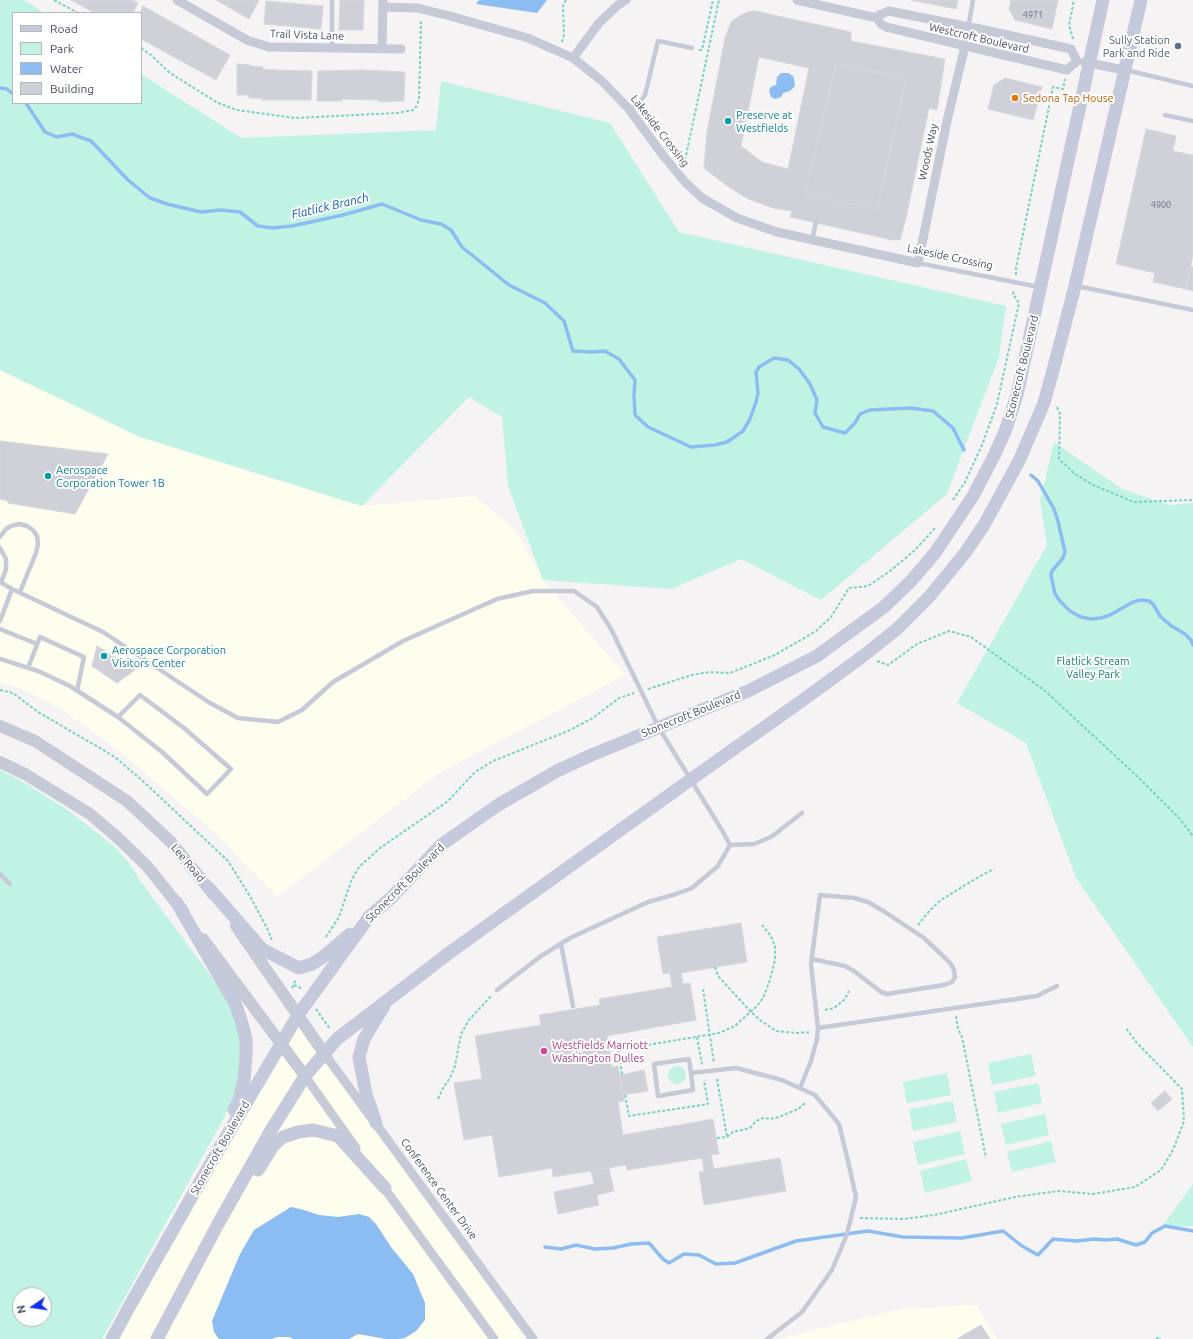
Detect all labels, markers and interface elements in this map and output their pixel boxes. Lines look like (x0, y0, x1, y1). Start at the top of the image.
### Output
house number: 4971 (1023, 10, 1043, 20)
legend (12, 12, 142, 104)
street label: Westcroft Boulevard (928, 20, 1030, 56)
text: Road (50, 22, 78, 35)
street label: Trail Vista Lane (270, 27, 344, 43)
place label: Sully Station Park and Ride (1103, 33, 1170, 59)
marker: Sully Station Park and Ride (1173, 41, 1183, 51)
text: Park (50, 42, 74, 55)
text: Water (50, 62, 83, 75)
text: Building (50, 82, 94, 95)
place label: Sedona Tap House (1023, 91, 1114, 105)
street label: Lakeside Crossing (628, 93, 692, 169)
marker: Sedona Tap House (1010, 93, 1020, 103)
place label: Preserve at Westfields (736, 108, 792, 134)
marker: Preserve at Westfields (723, 116, 733, 126)
street label: Woods Way (916, 123, 940, 181)
water label: Flatlick Branch (290, 190, 370, 222)
house number: 4900 (1151, 200, 1171, 210)
street label: Lakeside Crossing (906, 241, 994, 273)
street label: Stonecroft Boulevard (1003, 314, 1041, 420)
place label: Aerospace Corporation Tower 1B (56, 463, 165, 489)
marker: Aerospace Corporation Tower 1B (43, 471, 53, 481)
place label: Aerospace Corporation Visitors Center (112, 643, 226, 669)
marker: Aerospace Corporation Visitors Center (99, 651, 109, 661)
park label: Flatlick Stream Valley Park (1057, 654, 1129, 680)
street label: Stonecroft Boulevard (639, 688, 743, 740)
street label: Lee Road (168, 841, 208, 885)
street label: Stonecroft Boulevard (363, 841, 447, 925)
place label: Westfields Marriott Washington Dulles (552, 1038, 648, 1064)
marker: Westfields Marriott Washington Dulles (539, 1046, 549, 1056)
street label: Stonecroft Boulevard (188, 1099, 252, 1197)
street label: Conference Center Drive (398, 1136, 480, 1242)
north arrow (12, 1287, 52, 1327)
text: N (15, 1304, 28, 1315)

